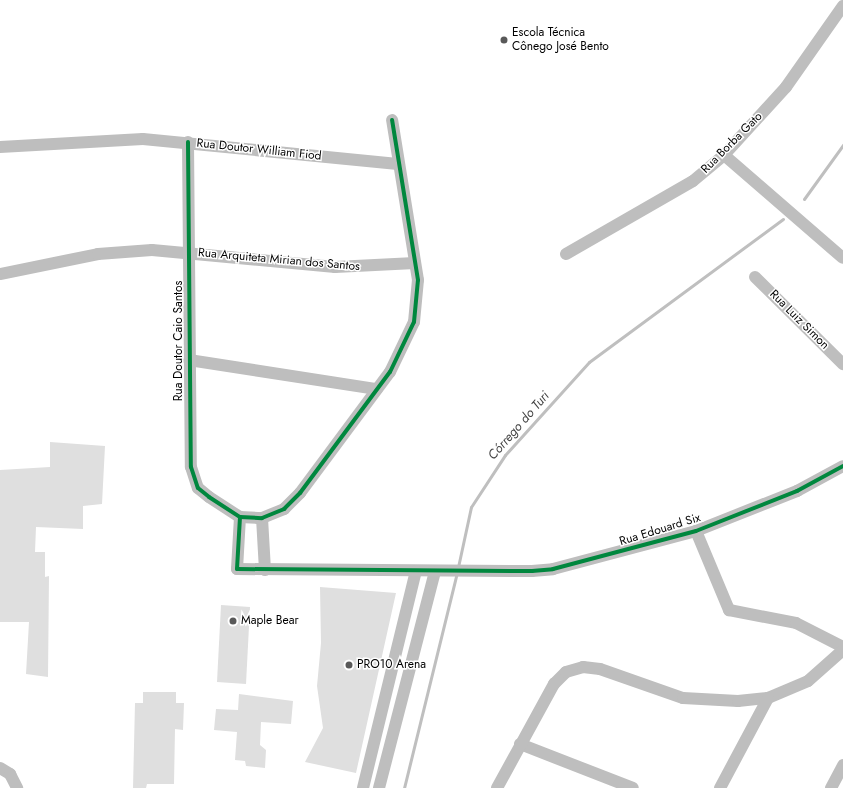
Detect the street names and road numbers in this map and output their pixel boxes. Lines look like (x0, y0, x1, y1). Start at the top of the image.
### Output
street label: Rua Borba Gato (698, 109, 766, 177)
street label: Rua Doutor William Fiod (196, 136, 322, 164)
street label: Rua Arquiteta Mirian dos Santos (198, 246, 360, 274)
street label: Rua Doutor Caio Santos (172, 281, 186, 401)
street label: Rua Luiz Simon (766, 287, 832, 353)
street label: Rua Edouard Six (618, 511, 702, 549)

